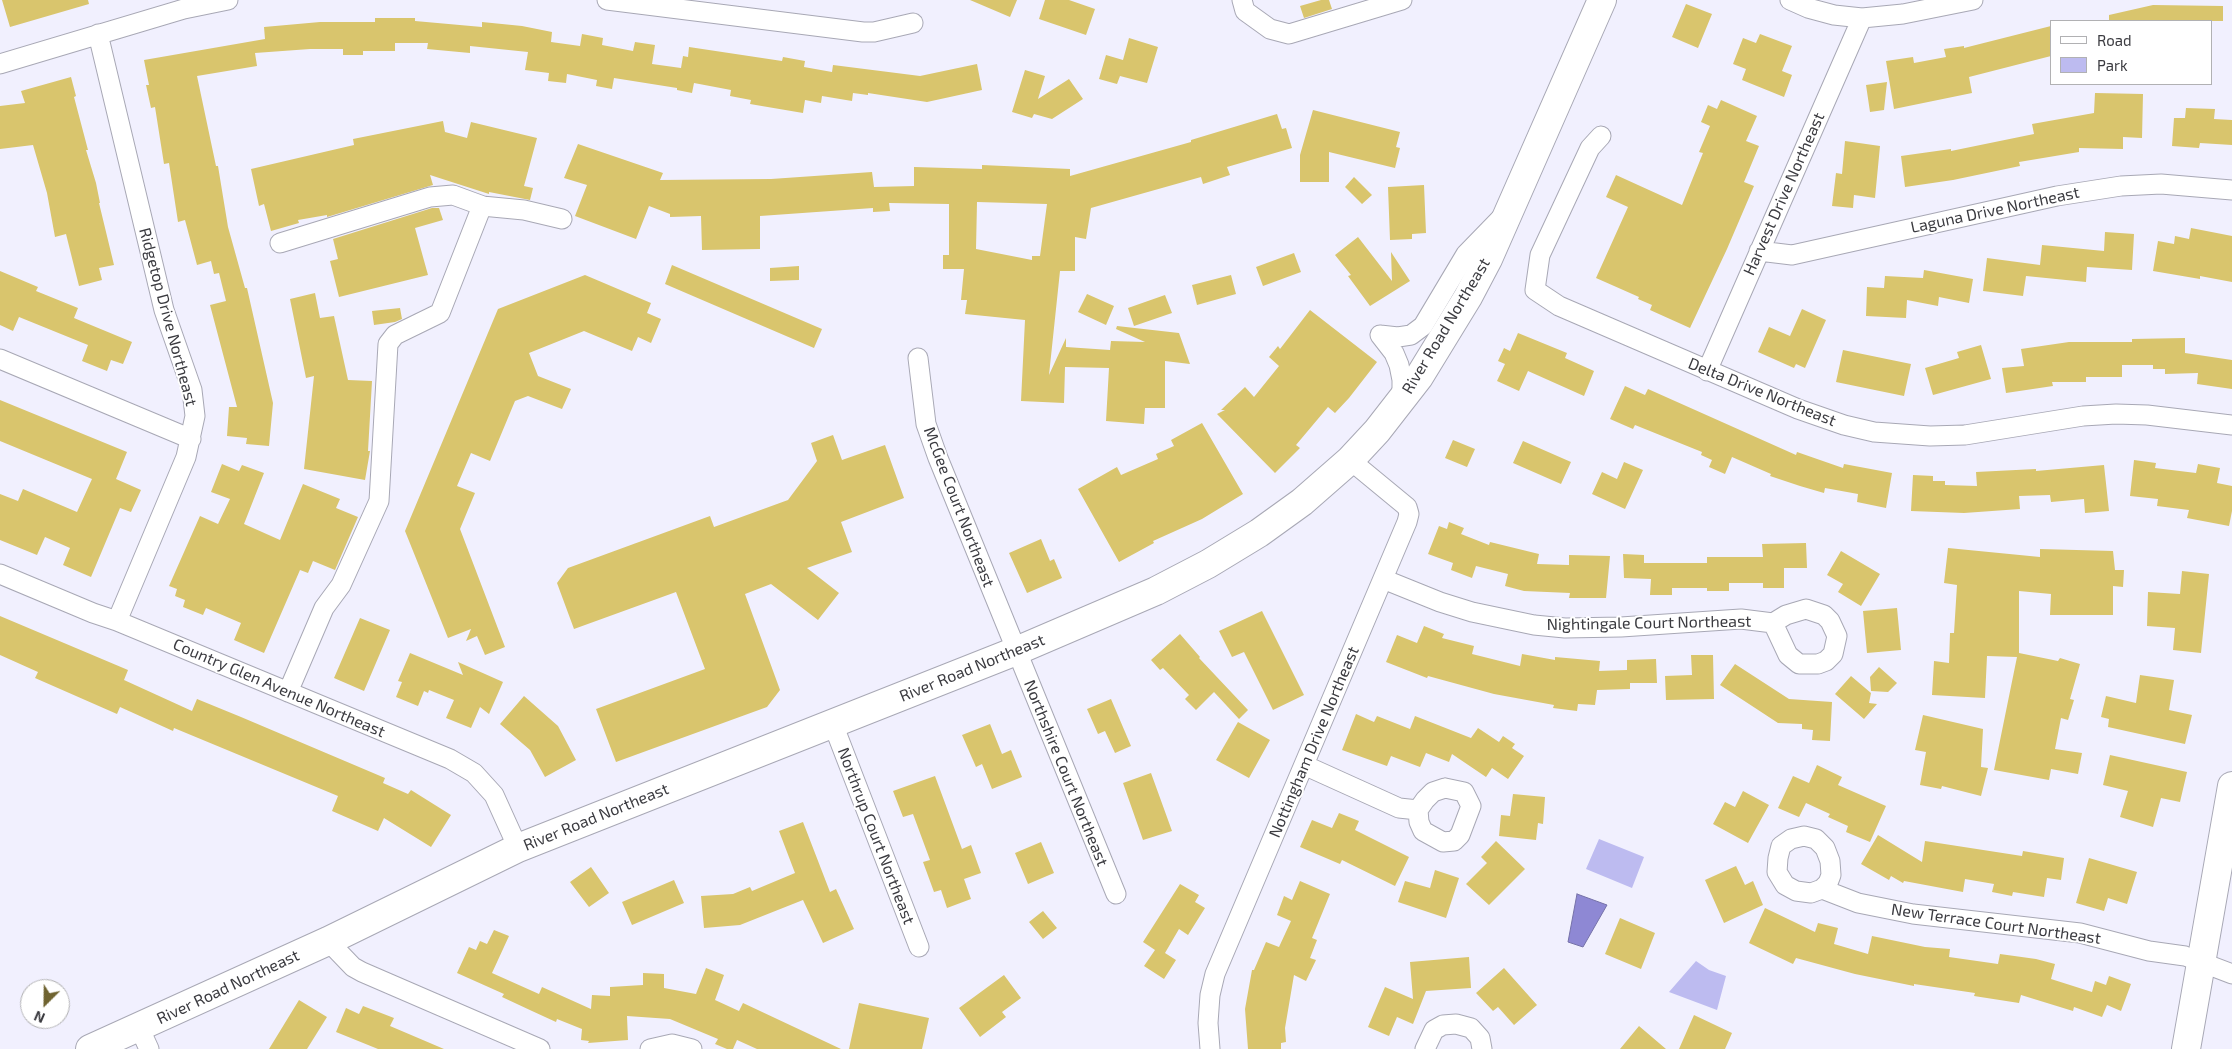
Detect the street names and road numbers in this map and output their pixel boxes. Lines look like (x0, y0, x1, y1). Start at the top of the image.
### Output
street label: Harvest Drive Northeast (1739, 110, 1829, 278)
street label: Laguna Drive Northeast (1909, 183, 2081, 237)
street label: Ridgetop Drive Northeast (135, 226, 201, 408)
street label: River Road Northeast (1398, 255, 1494, 397)
street label: Delta Drive Northeast (1685, 354, 1839, 430)
street label: McGee Court Northeast (920, 424, 998, 590)
street label: Nightingale Court Northeast (1547, 612, 1751, 634)
street label: River Road Northeast (897, 630, 1047, 706)
street label: Country Glen Avenue Northeast (170, 635, 388, 741)
street label: Nottingham Drive Northeast (1265, 644, 1363, 840)
street label: Northshire Court Northeast (1020, 677, 1112, 869)
street label: Northrup Court Northeast (833, 745, 919, 927)
street label: River Road Northeast (521, 779, 671, 855)
street label: New Terrace Court Northeast (1890, 900, 2102, 948)
street label: River Road Northeast (154, 946, 302, 1028)

